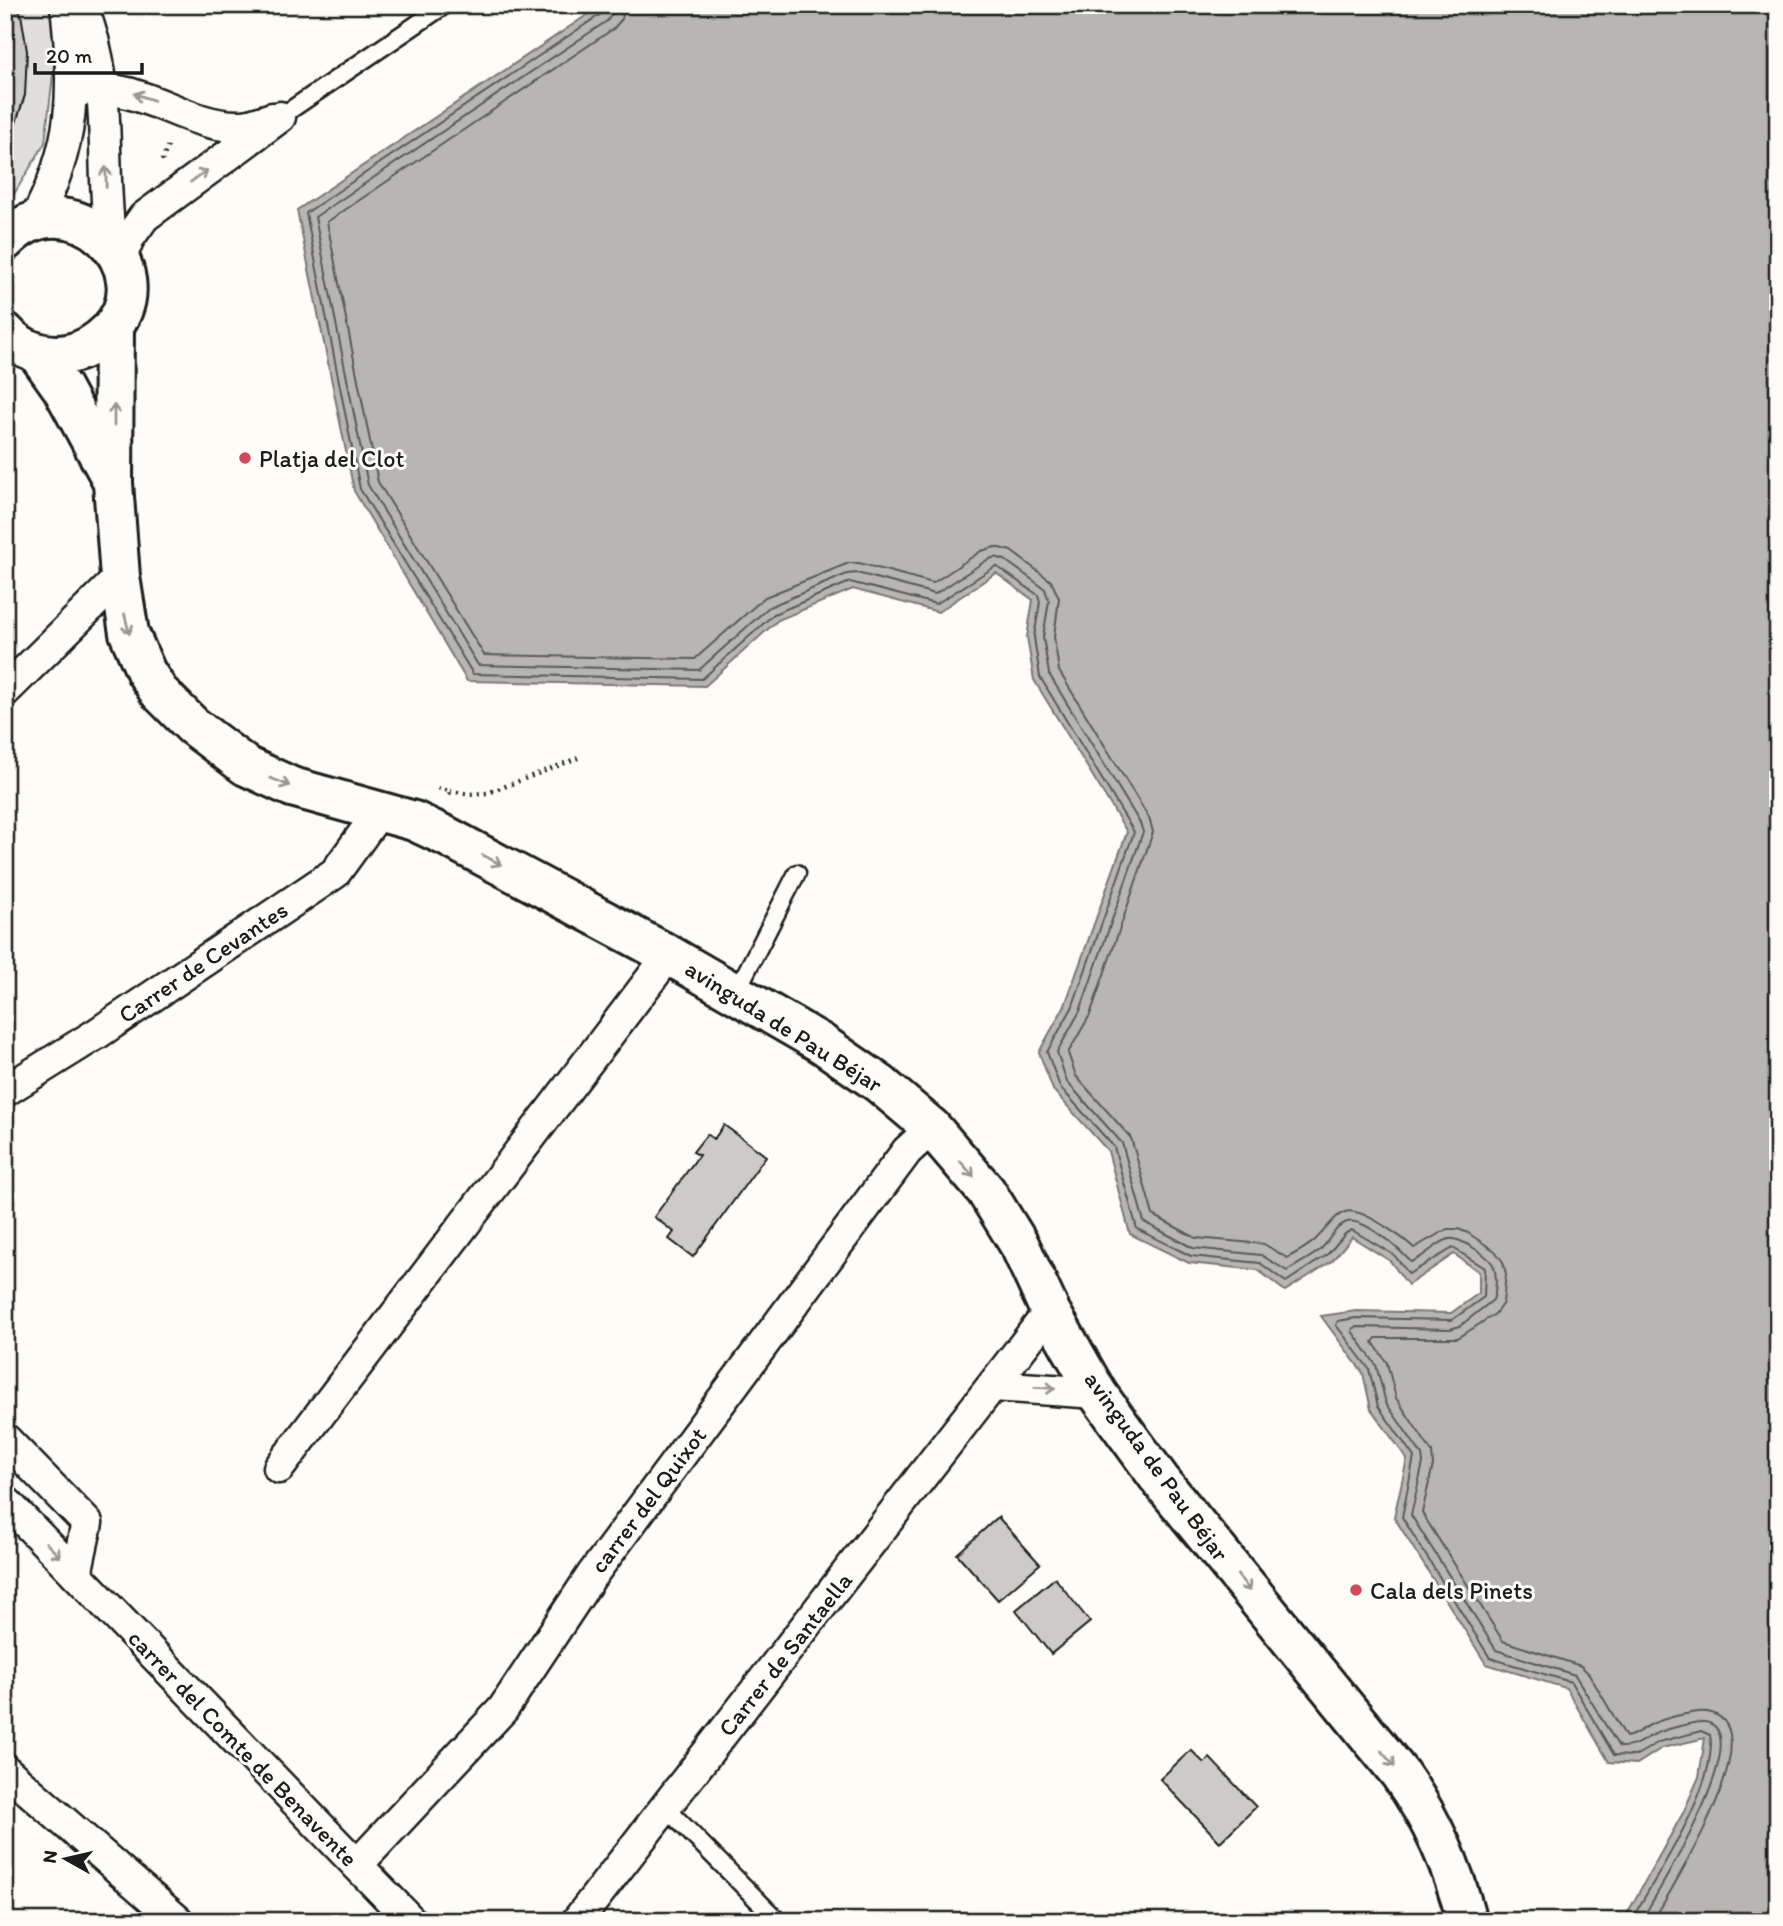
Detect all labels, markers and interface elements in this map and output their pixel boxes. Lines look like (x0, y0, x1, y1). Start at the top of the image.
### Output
scale bar (35, 32, 142, 76)
text: 20 m (46, 43, 93, 68)
one-way arrow (133, 90, 155, 103)
one-way arrow (99, 165, 112, 188)
one-way arrow (189, 169, 208, 184)
one-way arrow (107, 404, 120, 427)
place label: Platja del Clot (259, 444, 405, 473)
marker: Platja del Clot (237, 450, 253, 466)
one-way arrow (121, 612, 134, 635)
one-way arrow (268, 777, 290, 790)
one-way arrow (481, 854, 502, 867)
street label: Carrer de Cevantes (113, 895, 293, 1029)
street label: avinguda de Pau Béjar (680, 954, 888, 1098)
one-way arrow (959, 1160, 975, 1178)
street label: avinguda de Pau Béjar (1079, 1366, 1235, 1566)
one-way arrow (1033, 1382, 1056, 1395)
street label: carrer del Quixot (584, 1421, 712, 1579)
one-way arrow (44, 1541, 61, 1558)
street label: Carrer de Santaella (712, 1566, 858, 1742)
one-way arrow (1236, 1573, 1251, 1591)
place label: Cala dels Pinets (1370, 1576, 1533, 1605)
marker: Cala dels Pinets (1348, 1582, 1364, 1598)
street label: carrer del Comte de Benavente (122, 1624, 364, 1872)
one-way arrow (1379, 1750, 1395, 1768)
north arrow (32, 1825, 102, 1895)
text: N (37, 1849, 62, 1865)

